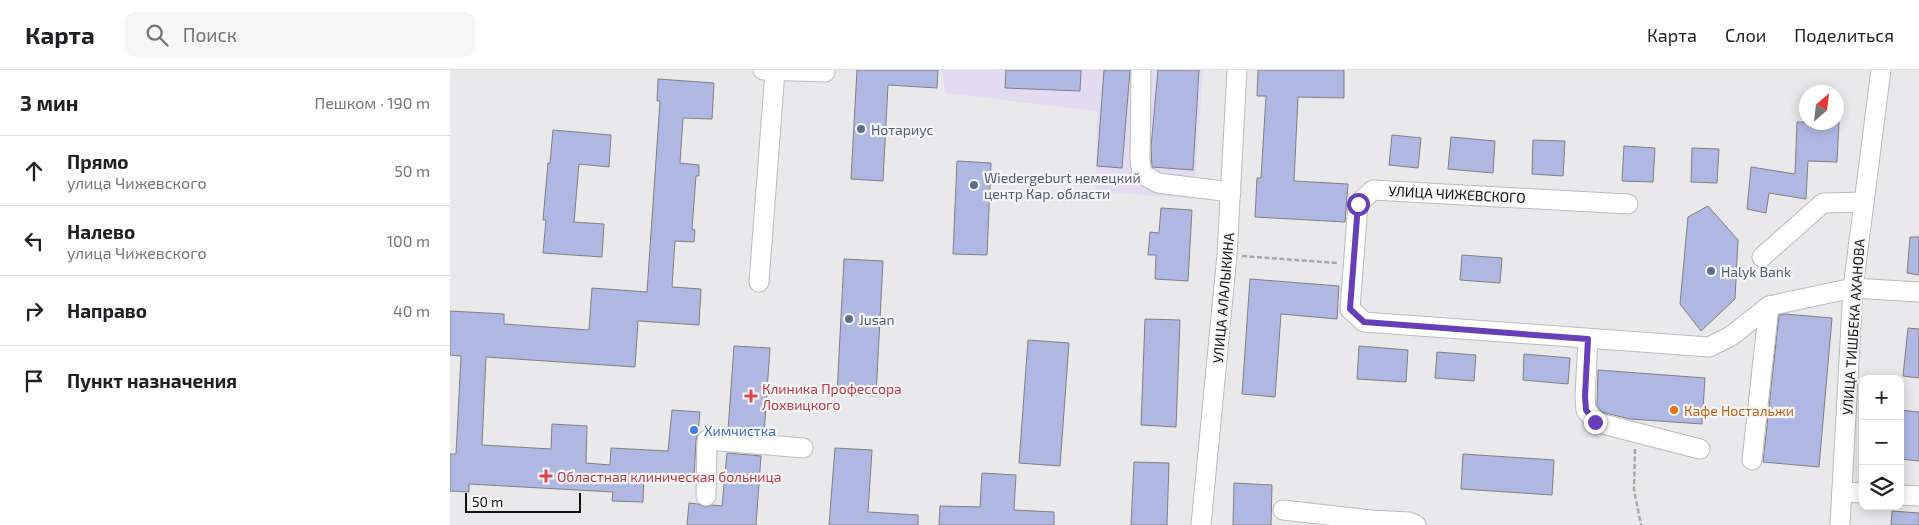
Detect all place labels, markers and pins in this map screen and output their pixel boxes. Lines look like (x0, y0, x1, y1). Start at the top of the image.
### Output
place label: Нотариус (871, 121, 934, 138)
marker: Нотариус (855, 123, 867, 135)
place label: Wiedergeburt немецкий центр Кар. области (984, 169, 1141, 202)
marker: Wiedergeburt немецкий центр Кар. области (968, 179, 980, 191)
place label: Halyk Bank (1721, 263, 1791, 280)
marker: Halyk Bank (1705, 265, 1717, 277)
place label: Jusan (859, 311, 895, 328)
marker: Jusan (843, 313, 855, 325)
place label: Клиника Профессора Лохвицкого (762, 380, 902, 413)
marker: Клиника Профессора Лохвицкого (744, 389, 758, 403)
place label: Кафе Ностальжи (1684, 402, 1794, 419)
marker: Кафе Ностальжи (1668, 404, 1680, 416)
place label: Химчистка (704, 422, 776, 439)
marker: Химчистка (688, 424, 700, 436)
place label: Областная клиническая больница (557, 468, 782, 485)
marker: Областная клиническая больница (539, 469, 553, 483)

